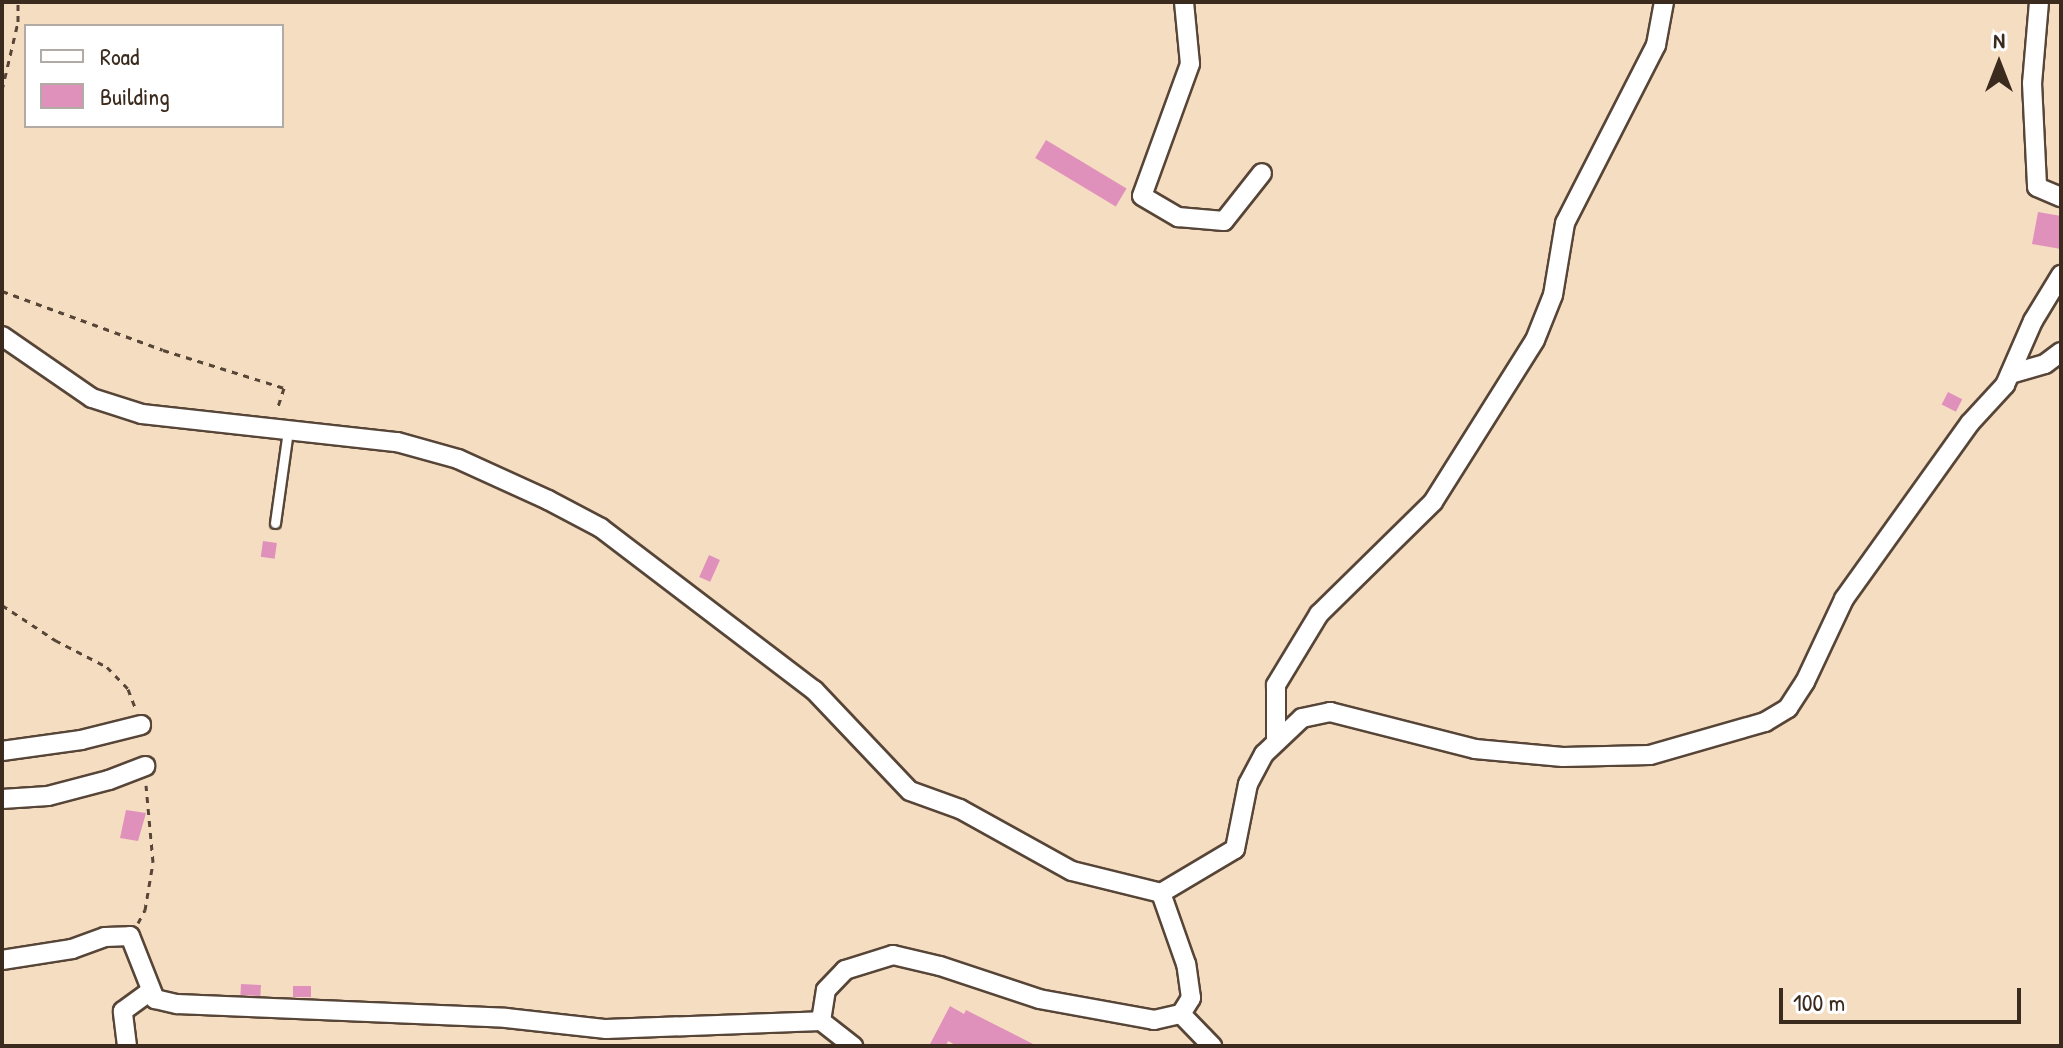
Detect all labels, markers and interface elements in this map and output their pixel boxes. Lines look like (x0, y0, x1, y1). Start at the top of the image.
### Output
legend (24, 24, 284, 128)
north arrow (1959, 24, 2039, 104)
text: N (1993, 25, 2005, 55)
text: Road (100, 40, 139, 72)
text: Building (100, 80, 170, 112)
scale bar (1783, 972, 2025, 1022)
text: 100 m (1793, 986, 1845, 1018)

